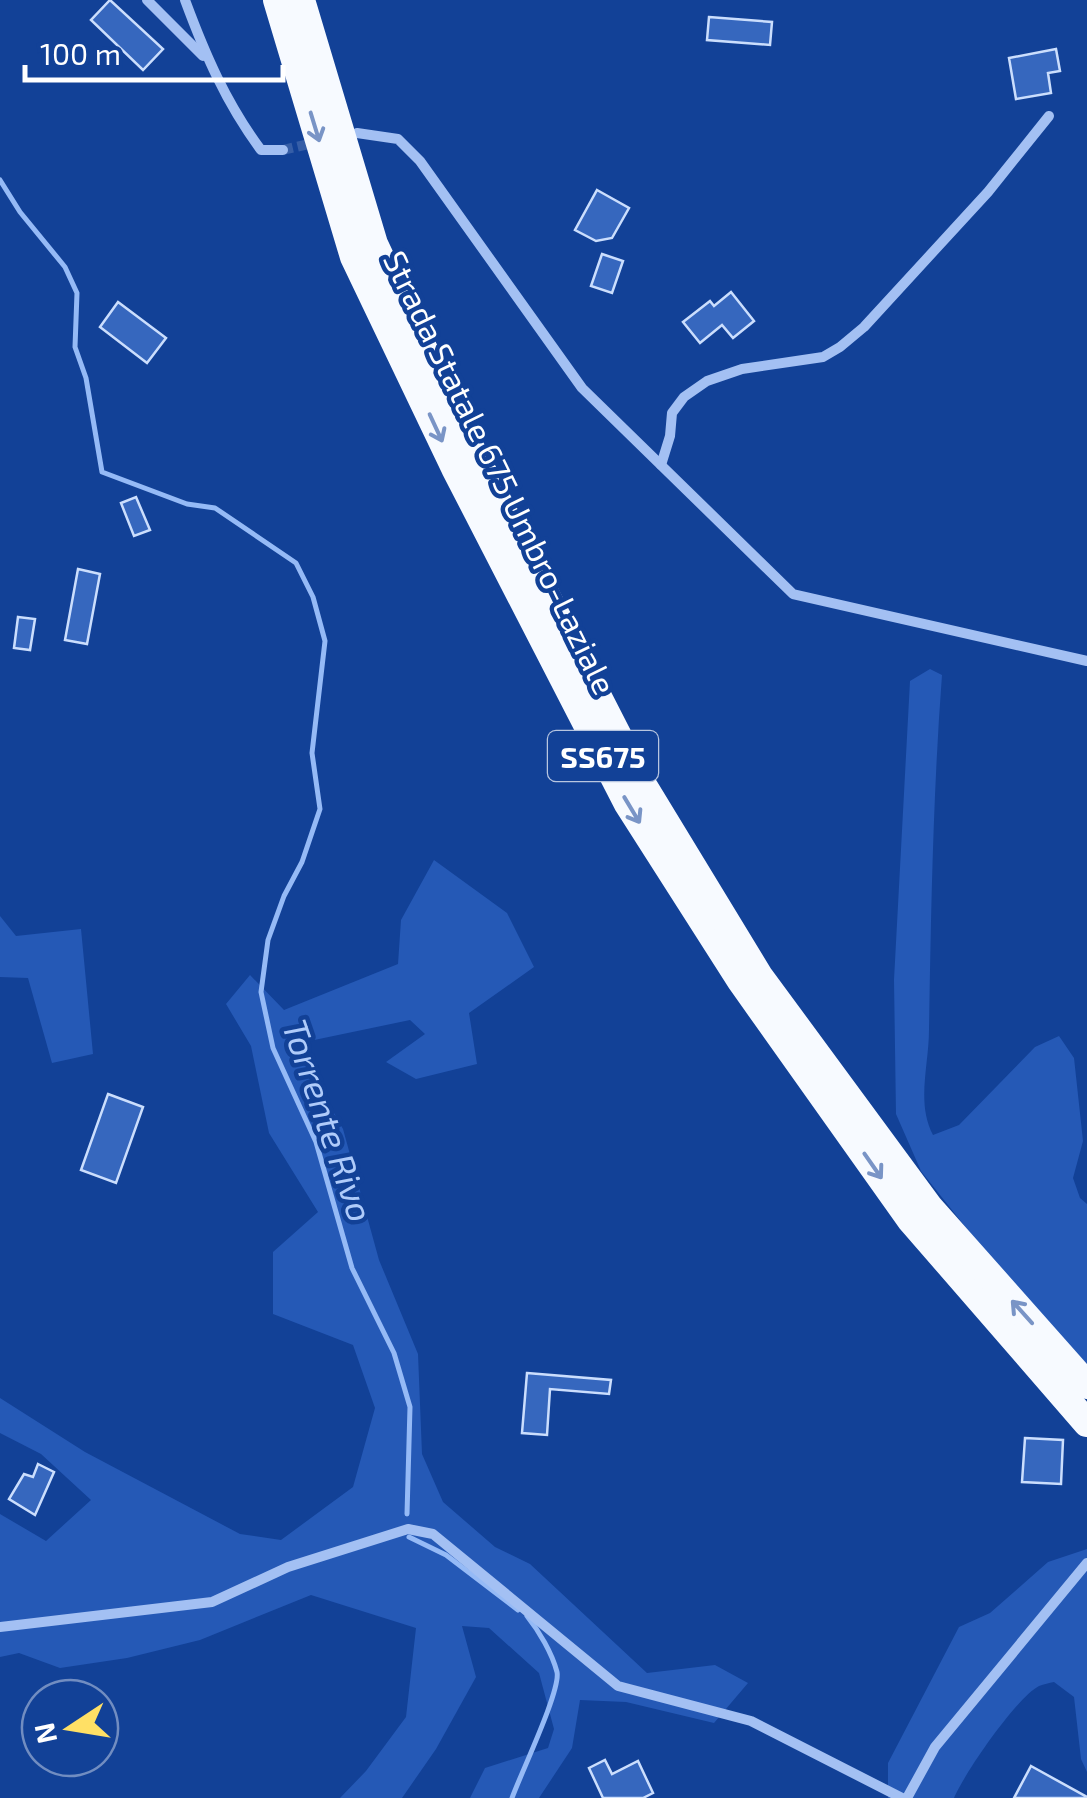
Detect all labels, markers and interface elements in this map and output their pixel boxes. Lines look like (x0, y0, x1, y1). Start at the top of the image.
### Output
scale bar (25, 20, 282, 82)
text: 100 m (40, 35, 121, 71)
one-way arrow (307, 111, 325, 142)
street label: Strada Statale 675 Umbro-Laziale (377, 244, 625, 700)
one-way arrow (427, 412, 446, 442)
road number: SS675 (548, 731, 658, 781)
one-way arrow (622, 795, 642, 824)
water label: Torrente Rivo (275, 1013, 383, 1227)
one-way arrow (862, 1152, 883, 1180)
one-way arrow (1011, 1300, 1034, 1325)
north arrow (20, 1678, 120, 1778)
text: N (26, 1720, 63, 1747)

